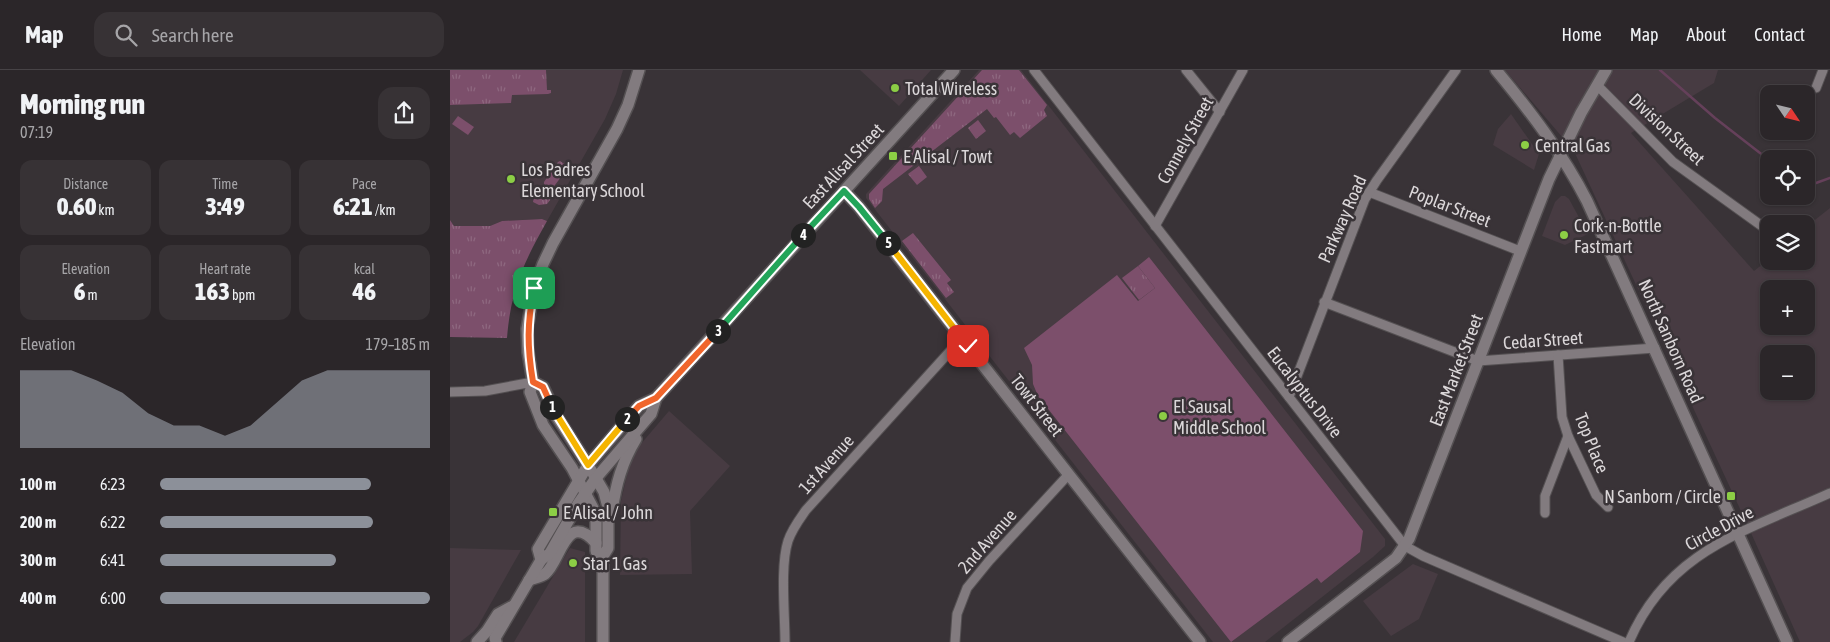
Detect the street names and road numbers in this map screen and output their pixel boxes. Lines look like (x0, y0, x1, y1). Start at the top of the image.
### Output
street label: Division Street (1625, 89, 1709, 169)
street label: Connely Street (1153, 93, 1217, 187)
street label: East Alisal Street (798, 119, 888, 213)
street label: Parkway Road (1313, 172, 1371, 266)
street label: Poplar Street (1406, 181, 1494, 231)
street label: North Sanborn Road (1634, 276, 1708, 406)
street label: East Market Street (1425, 311, 1487, 429)
street label: Cedar Street (1502, 327, 1584, 353)
street label: Eucalyptus Drive (1263, 342, 1347, 442)
street label: Towt Street (1006, 370, 1068, 440)
street label: Top Place (1570, 410, 1614, 476)
street label: 1st Avenue (794, 430, 858, 498)
street label: Circle Drive (1681, 501, 1757, 555)
street label: 2nd Avenue (953, 505, 1021, 577)

